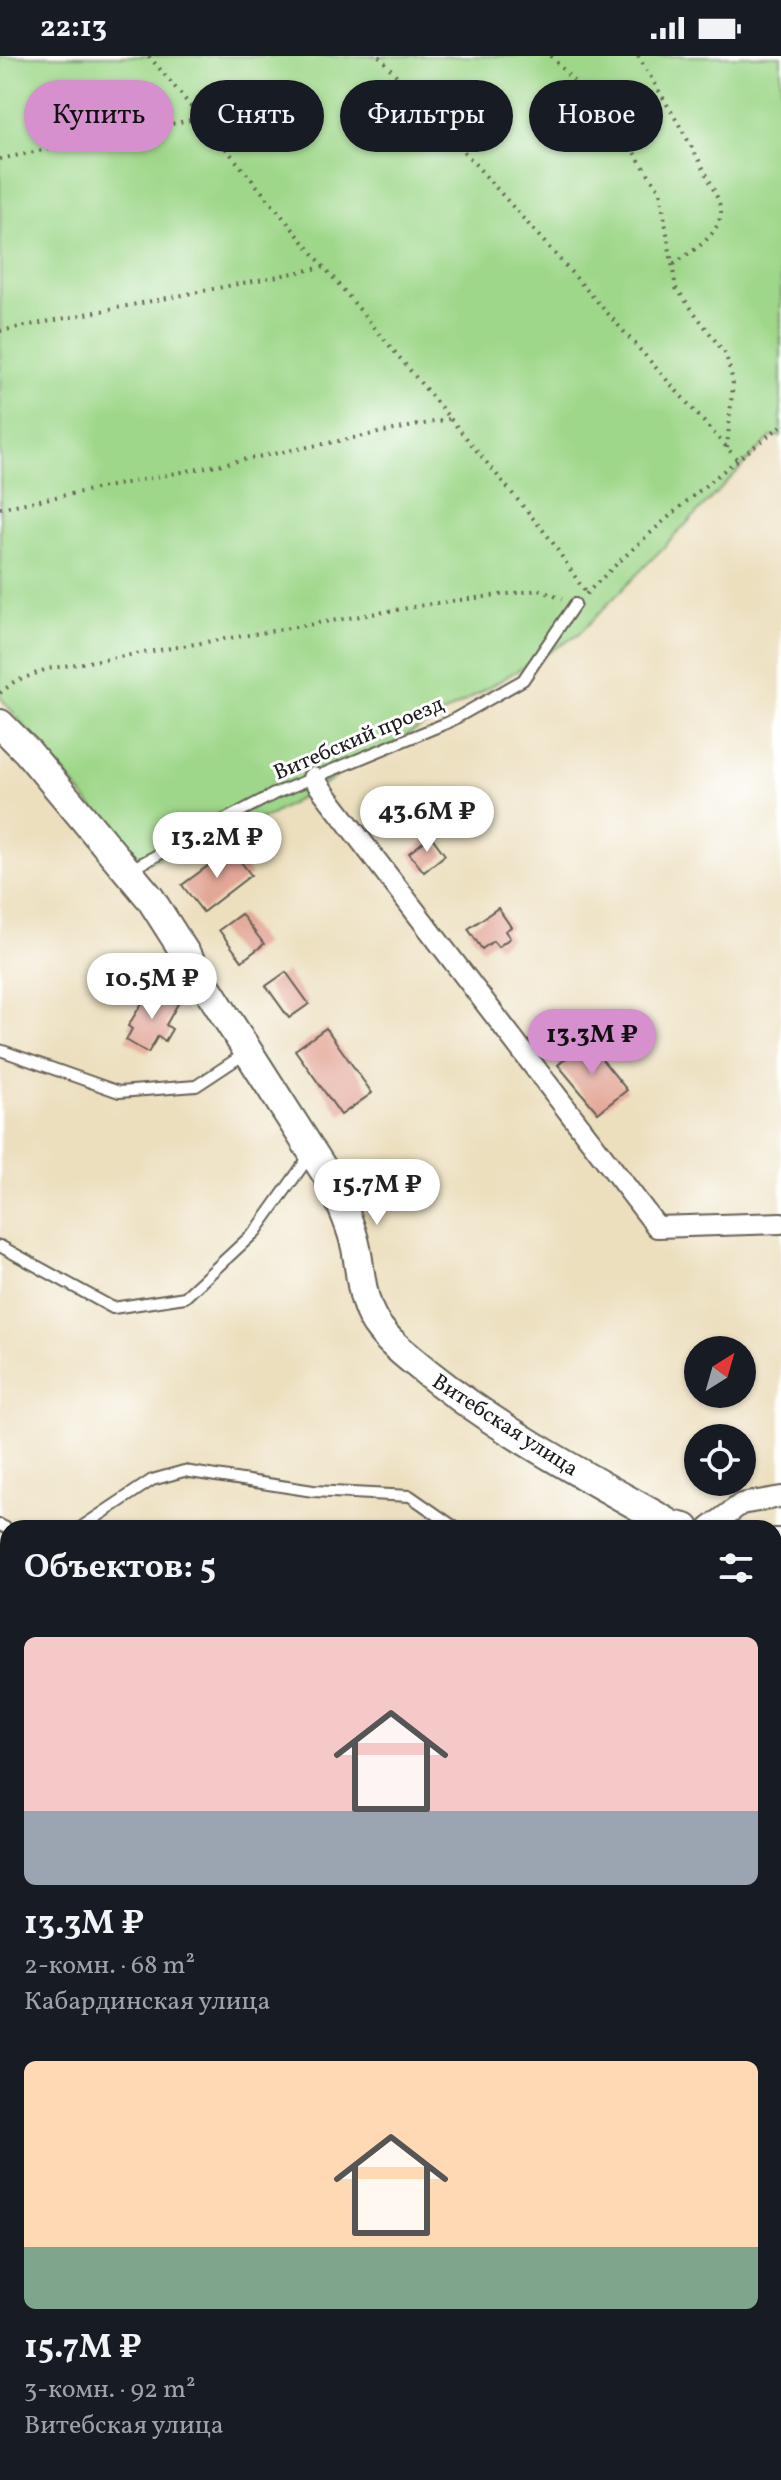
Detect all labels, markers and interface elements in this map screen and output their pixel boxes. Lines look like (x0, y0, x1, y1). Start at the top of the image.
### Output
text: 22:13 (40, 7, 107, 49)
chip: Купить (24, 80, 174, 152)
chip: Снять (190, 80, 324, 152)
chip: Фильтры (340, 80, 513, 152)
chip: Новое (529, 80, 663, 152)
street label: Витебский проезд (269, 689, 449, 789)
pin: 43.6M ₽ (353, 786, 501, 854)
text: 43.6M ₽ (378, 794, 476, 830)
pin: 13.2M ₽ (143, 812, 291, 880)
text: 13.2M ₽ (171, 820, 263, 856)
pin: 10.5M ₽ (78, 953, 226, 1021)
text: 10.5M ₽ (105, 961, 199, 997)
pin: 13.3M ₽ (518, 1009, 666, 1077)
text: 13.3M ₽ (546, 1017, 638, 1053)
pin: 15.7M ₽ (303, 1159, 451, 1227)
text: 15.7M ₽ (332, 1167, 422, 1203)
north arrow (684, 1336, 756, 1408)
map controls (684, 1336, 756, 1496)
street label: Витебская улица (425, 1367, 584, 1485)
button: locate (684, 1424, 756, 1496)
text: Объектов: 5 (24, 1545, 216, 1592)
icon: filters (714, 1546, 758, 1590)
icon: home (319, 1689, 463, 1833)
text: 13.3M ₽ (24, 1901, 144, 1948)
text: 2-комн. · 68 m² (24, 1948, 195, 1984)
text: Кабардинская улица (24, 1984, 271, 2020)
icon: home (319, 2113, 463, 2257)
text: 15.7M ₽ (24, 2325, 142, 2372)
text: 3-комн. · 92 m² (24, 2372, 196, 2408)
text: Витебская улица (24, 2408, 224, 2444)

